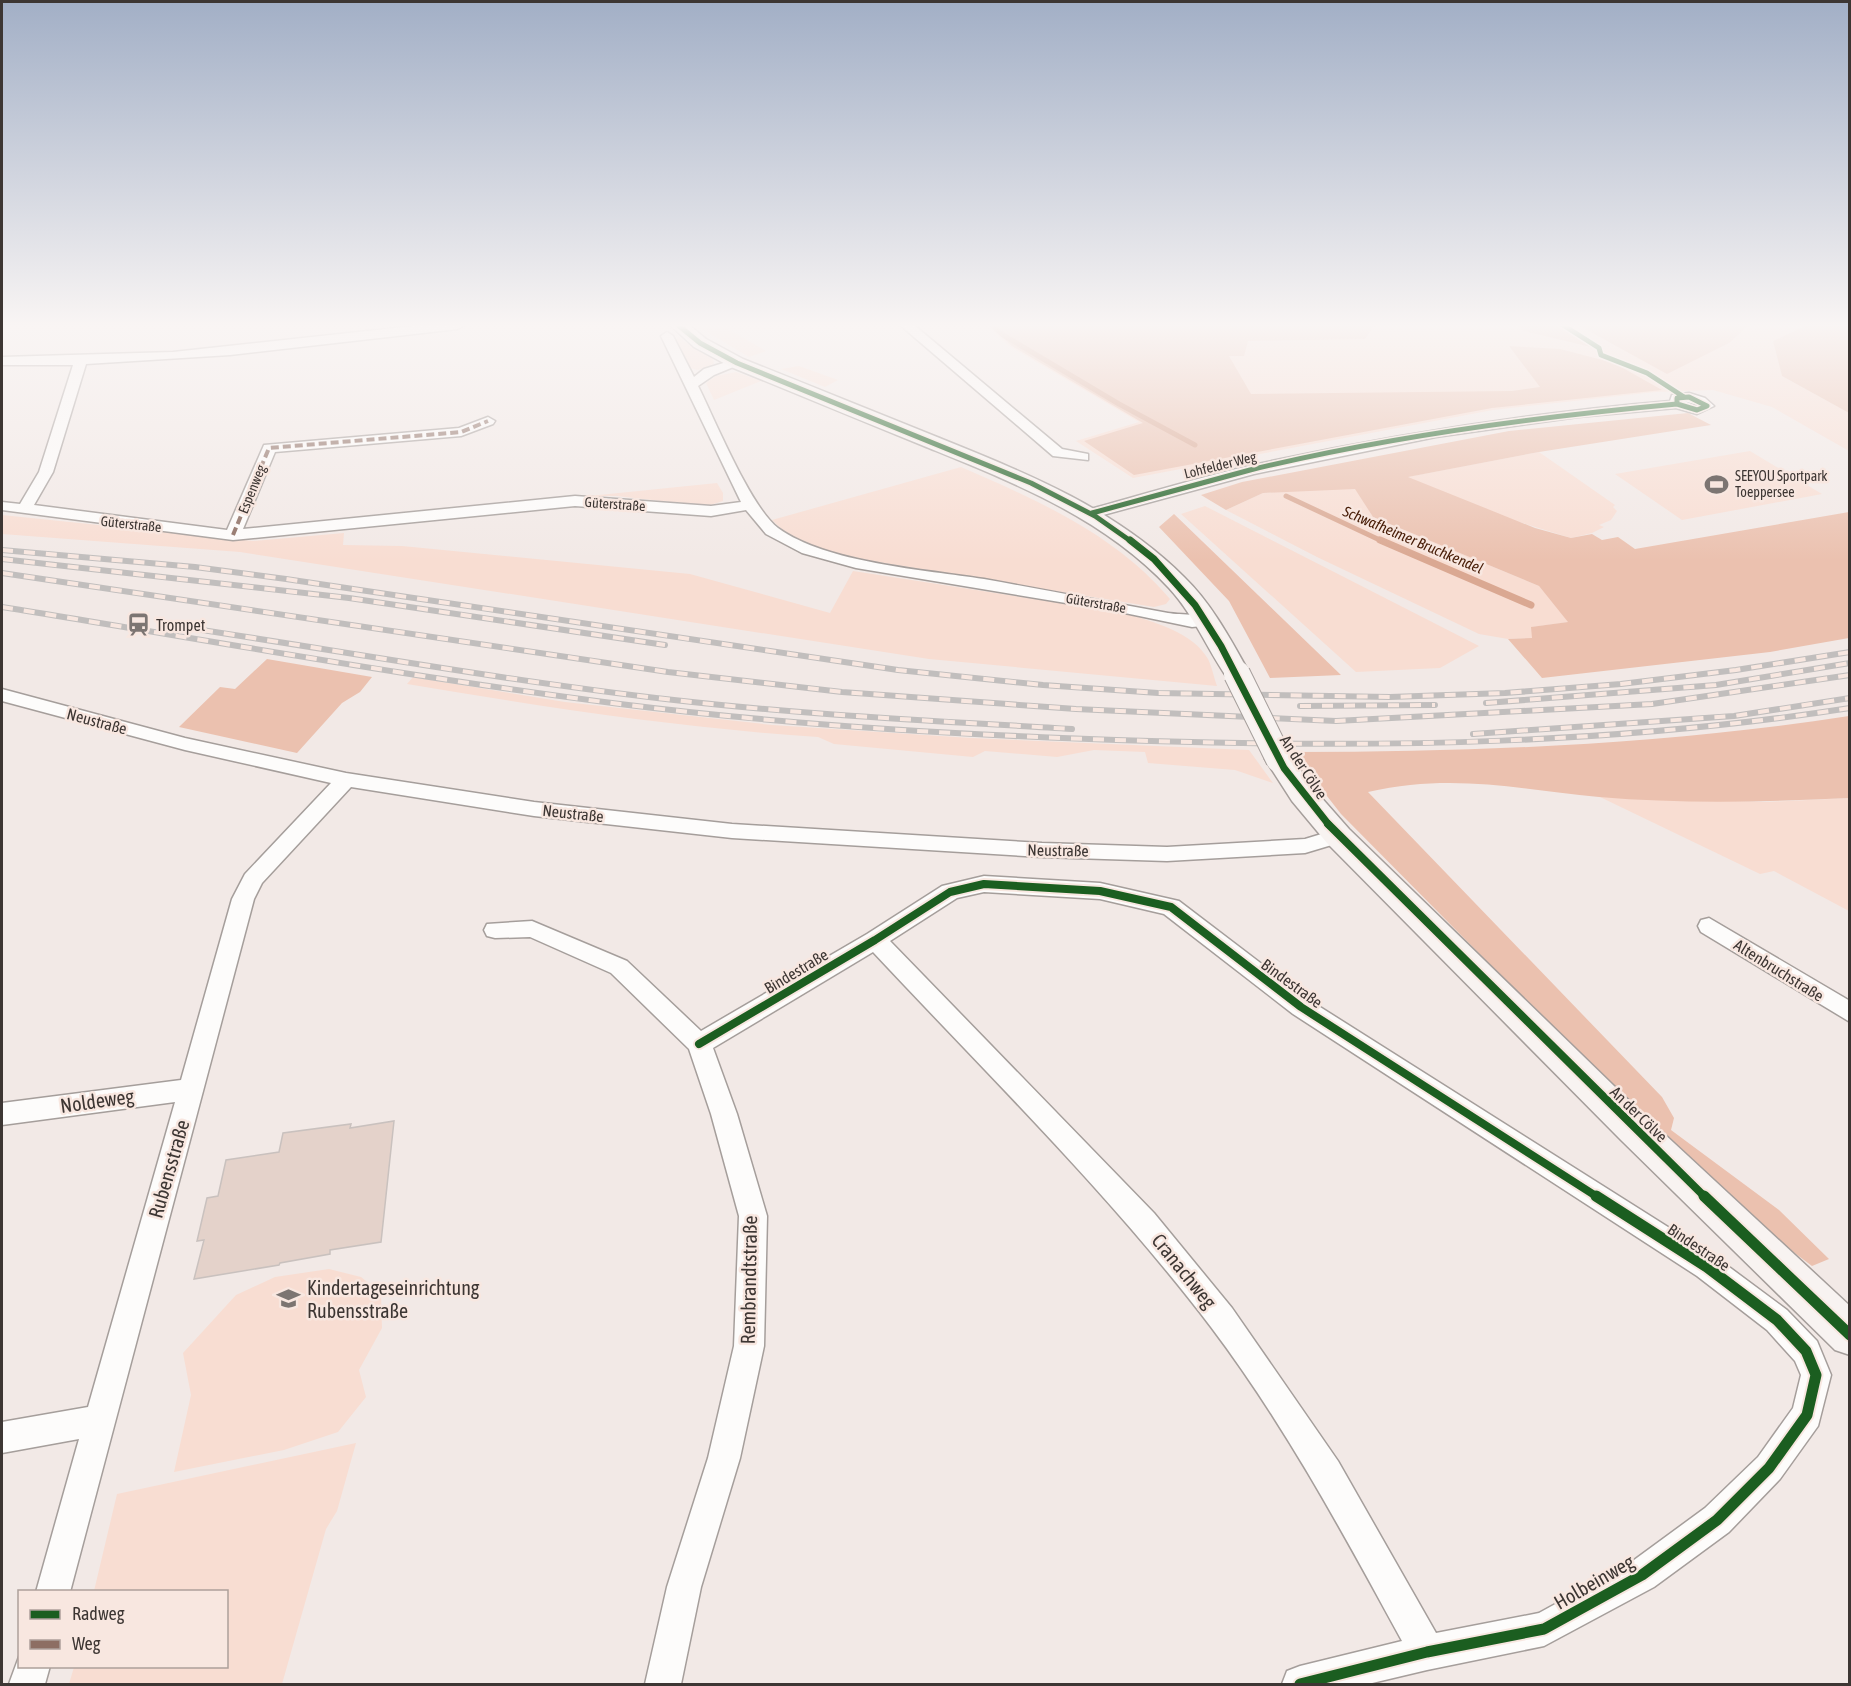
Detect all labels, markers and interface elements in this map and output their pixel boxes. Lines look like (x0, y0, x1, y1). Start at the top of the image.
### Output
street label: Lohfelder Weg (1182, 448, 1258, 482)
street label: Espenweg (235, 462, 269, 516)
place label: SEEYOU Sportpark Toeppersee (1735, 468, 1828, 500)
sports icon: SEEYOU Sportpark Toeppersee (1704, 471, 1730, 497)
street label: Güterstraße (584, 494, 646, 514)
water label: Schwafheimer Bruchkendel (1340, 502, 1486, 577)
street label: Güterstraße (100, 513, 162, 535)
street label: Güterstraße (1065, 590, 1127, 616)
station icon: Trompet (125, 612, 151, 638)
place label: Trompet (156, 616, 206, 635)
street label: Neustraße (65, 704, 129, 738)
street label: An der Cölve (1277, 732, 1331, 802)
street label: Neustraße (542, 801, 604, 825)
street label: Neustraße (1027, 840, 1089, 860)
street label: Altenbruchstraße (1731, 935, 1827, 1005)
street label: Bindestraße (761, 945, 831, 997)
street label: Bindestraße (1258, 955, 1326, 1011)
street label: An der Cölve (1607, 1082, 1671, 1146)
street label: Noldeweg (59, 1084, 136, 1117)
street label: Rubensstraße (144, 1117, 194, 1221)
street label: Rembrandtstraße (736, 1215, 761, 1345)
street label: Bindestraße (1665, 1220, 1733, 1274)
street label: Cranachweg (1147, 1229, 1222, 1313)
place label: Kindertageseinrichtung Rubensstraße (307, 1276, 480, 1322)
school or university icon: Kindertageseinrichtung Rubensstraße (276, 1286, 302, 1312)
street label: Holbeinweg (1550, 1549, 1638, 1614)
legend (18, 1590, 228, 1668)
text: Radweg (72, 1603, 125, 1624)
text: Weg (72, 1633, 101, 1654)

